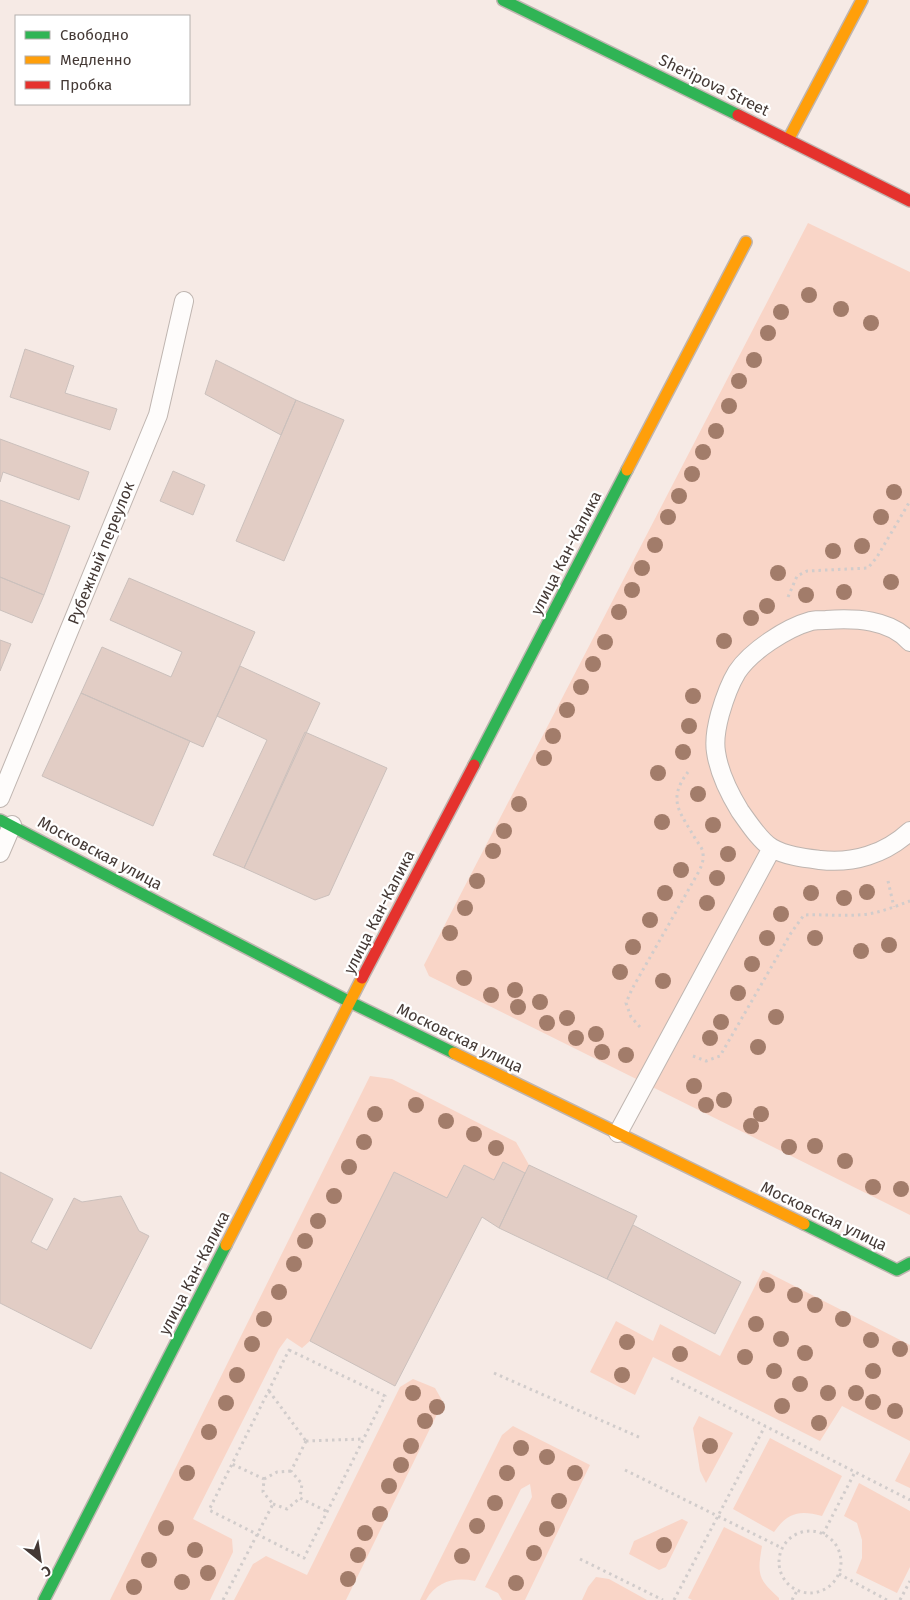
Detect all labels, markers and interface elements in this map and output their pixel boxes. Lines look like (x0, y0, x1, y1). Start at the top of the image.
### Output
legend (15, 15, 190, 105)
text: Свободно (60, 26, 129, 44)
street label: Sheripova Street (656, 50, 772, 120)
text: Медленно (60, 51, 132, 69)
text: Пробка (60, 76, 112, 94)
street label: Рубежный переулок (64, 478, 139, 627)
street label: улица Кан-Калика (527, 488, 605, 618)
street label: Московская улица (35, 812, 165, 894)
street label: улица Кан-Калика (340, 847, 418, 977)
street label: Московская улица (394, 999, 526, 1077)
street label: Московская улица (758, 1177, 890, 1255)
street label: улица Кан-Калика (155, 1208, 233, 1338)
north arrow (15, 1535, 65, 1585)
text: С (39, 1561, 54, 1580)

